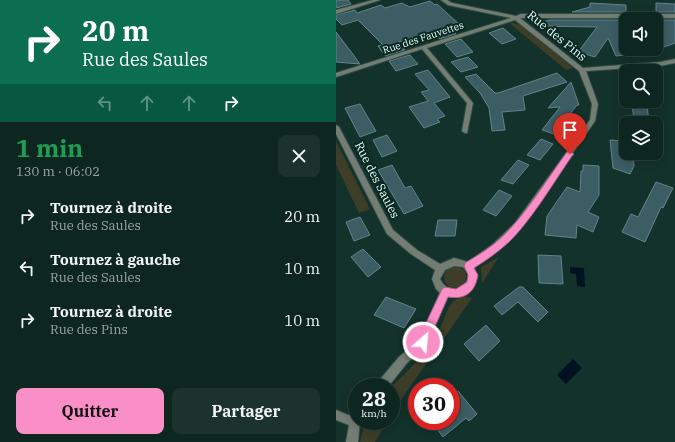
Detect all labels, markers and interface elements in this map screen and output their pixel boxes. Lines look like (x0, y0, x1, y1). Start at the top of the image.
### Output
street label: Rue des Pins (525, 7, 590, 64)
text: 20 m (82, 12, 149, 49)
map controls (619, 12, 663, 160)
button: sound (619, 12, 663, 56)
icon: right (16, 16, 68, 68)
street label: Rue des Fauvettes (381, 18, 465, 57)
text: Rue des Saules (82, 48, 208, 71)
button: search (619, 64, 663, 108)
icon: left (94, 92, 116, 114)
icon: ahead (136, 92, 158, 114)
icon: ahead (178, 92, 200, 114)
icon: right (220, 92, 242, 114)
pin (553, 113, 587, 154)
button: layers (619, 116, 663, 160)
icon: arrive (559, 119, 581, 141)
text: 1 min (16, 132, 83, 164)
button: close (278, 135, 320, 177)
street label: Rue des Saules (352, 139, 403, 221)
text: 130 m · 06:02 (16, 163, 100, 180)
text: Tournez à droite (50, 198, 172, 217)
icon: right (16, 205, 38, 227)
text: 20 m (284, 207, 320, 226)
text: Rue des Saules (50, 217, 141, 234)
text: Tournez à gauche (50, 250, 181, 269)
icon: left (16, 257, 38, 279)
text: 10 m (284, 259, 320, 278)
text: Rue des Saules (50, 269, 141, 286)
text: Tournez à droite (50, 302, 172, 321)
icon: right (16, 309, 38, 331)
text: 10 m (284, 311, 320, 330)
text: Rue des Pins (50, 321, 128, 338)
position arrow (402, 321, 444, 363)
speed limit sign: 30 (408, 378, 460, 430)
text: 28 (362, 385, 386, 412)
button: Quitter (16, 388, 164, 434)
button: Partager (172, 388, 320, 434)
text: km/h (361, 407, 387, 420)

